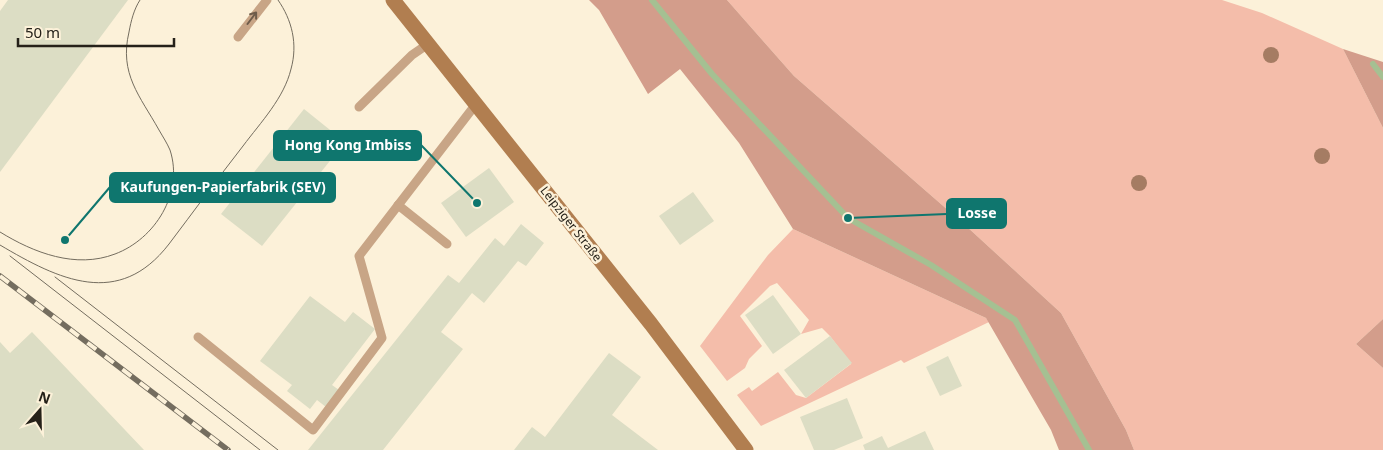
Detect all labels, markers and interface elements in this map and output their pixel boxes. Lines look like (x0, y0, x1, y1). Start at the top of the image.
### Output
one-way arrow (247, 12, 258, 25)
scale bar (18, 15, 174, 47)
text: 50 m (25, 22, 60, 42)
callout: Hong Kong Imbiss (274, 131, 421, 160)
text: Hong Kong Imbiss (285, 135, 411, 154)
callout: Kaufungen-Papierfabrik (SEV) (110, 173, 335, 202)
text: Kaufungen-Papierfabrik (SEV) (120, 177, 326, 196)
street label: Leipziger Straße (537, 183, 606, 265)
callout: Losse (947, 199, 1006, 228)
text: Losse (958, 203, 997, 222)
north arrow (15, 385, 65, 435)
text: N (36, 386, 53, 408)

